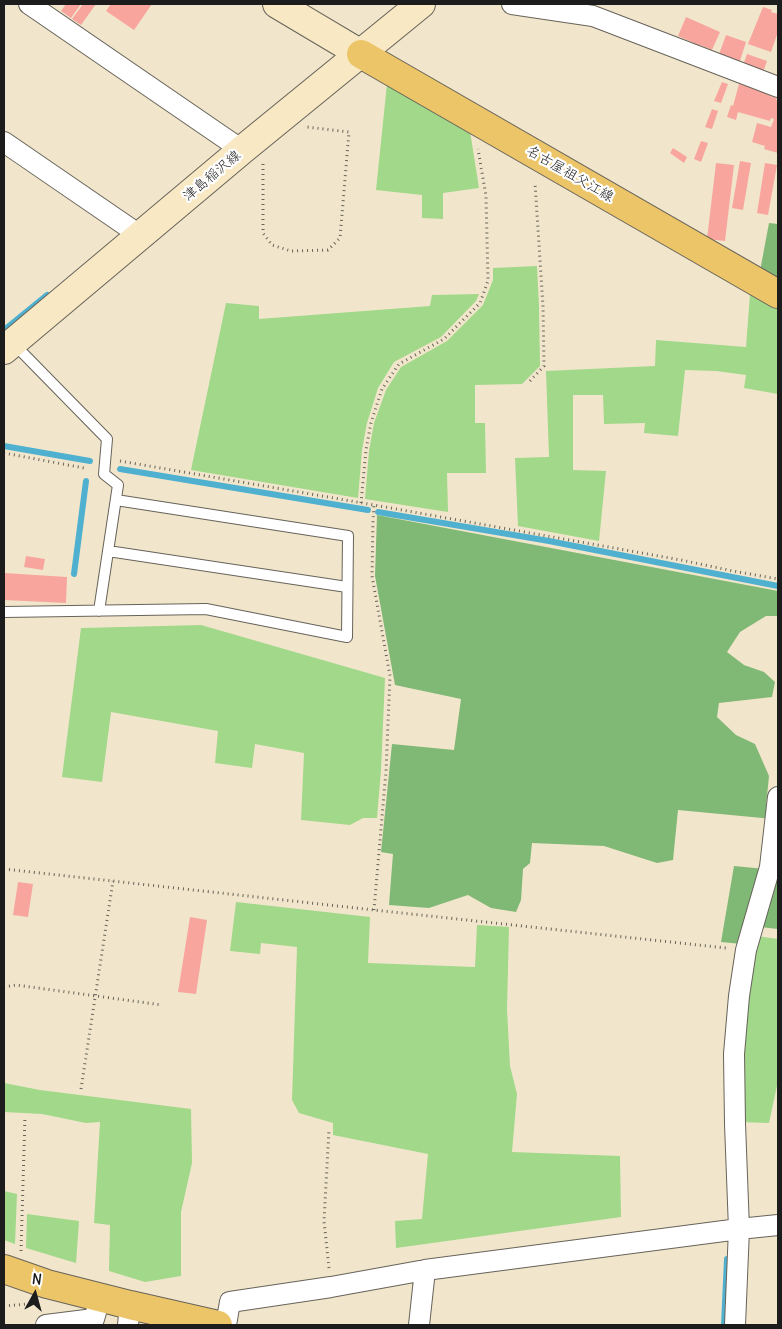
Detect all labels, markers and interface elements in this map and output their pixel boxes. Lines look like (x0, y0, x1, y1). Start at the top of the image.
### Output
street label: 名古屋祖父江線 (523, 142, 617, 206)
street label: 津島稲沢線 (180, 147, 244, 205)
north arrow (10, 1269, 60, 1319)
text: N (31, 1270, 43, 1289)

